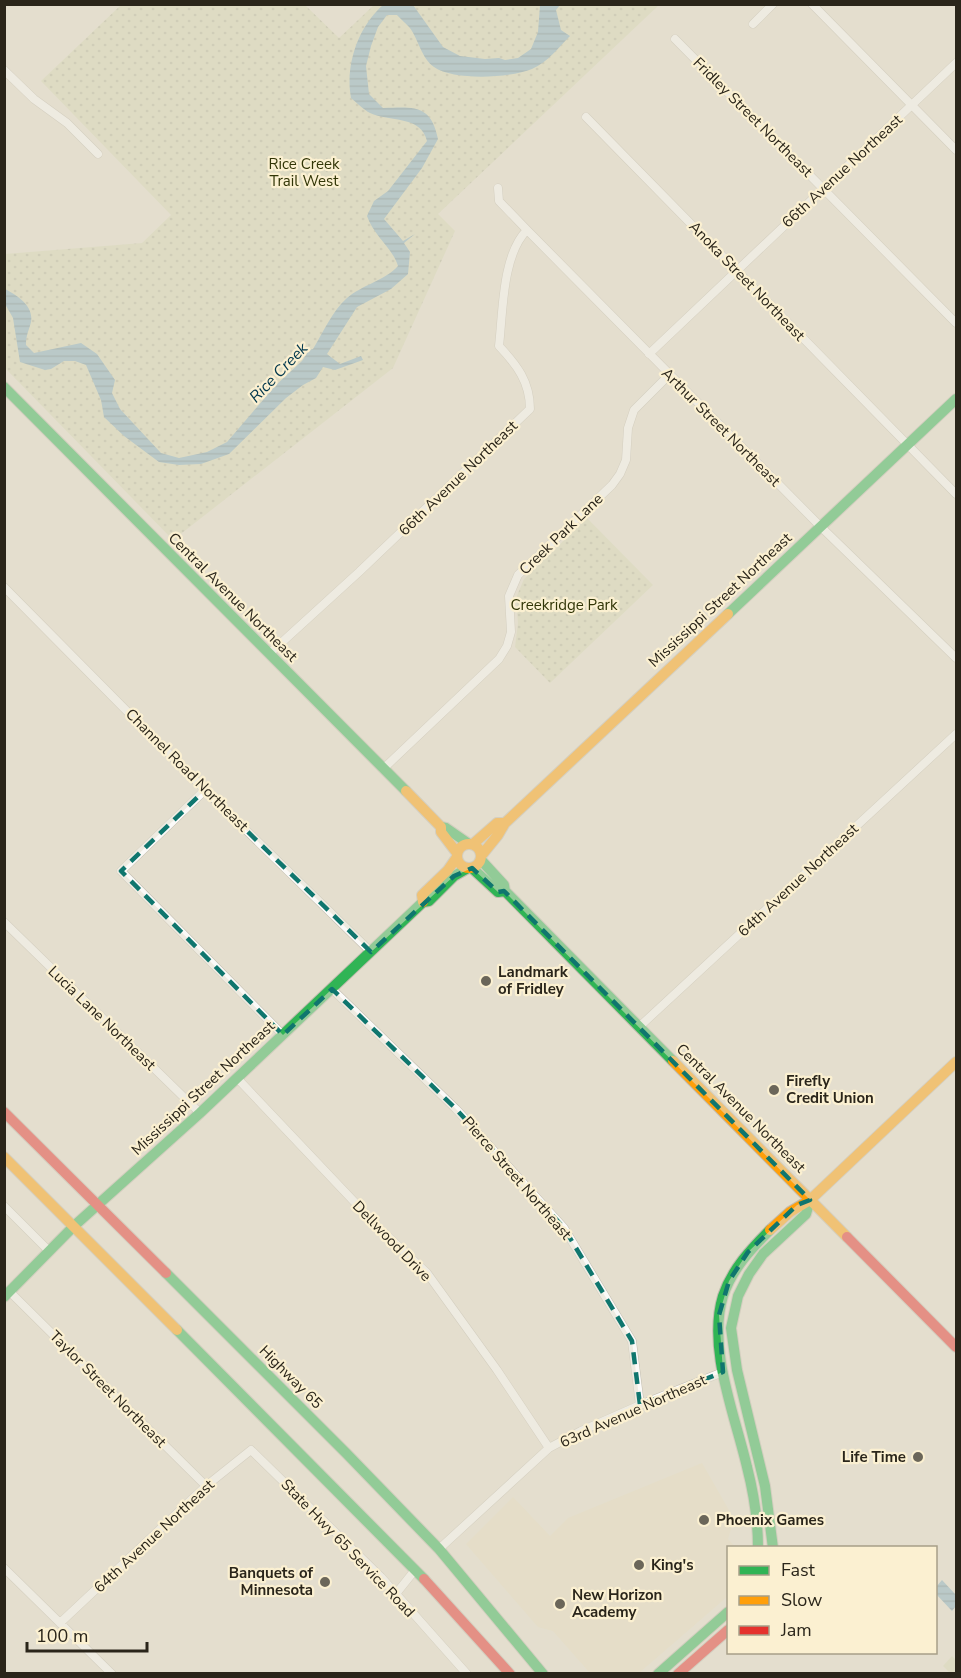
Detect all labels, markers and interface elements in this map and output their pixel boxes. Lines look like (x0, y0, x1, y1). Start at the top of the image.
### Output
street label: Fridley Street Northeast (689, 53, 818, 182)
street label: 66th Avenue Northeast (777, 109, 907, 232)
park label: Rice Creek Trail West (269, 154, 340, 191)
street label: Anoka Street Northeast (685, 217, 810, 346)
water label: Rice Creek (245, 337, 314, 408)
street label: Arthur Street Northeast (657, 363, 785, 491)
street label: 66th Avenue Northeast (394, 415, 522, 540)
street label: Creek Park Lane (515, 489, 607, 579)
street label: Central Avenue Northeast (164, 528, 302, 666)
street label: Mississippi Street Northeast (644, 528, 796, 672)
park label: Creekridge Park (510, 595, 618, 615)
street label: Channel Road Northeast (121, 704, 253, 836)
street label: 64th Avenue Northeast (733, 818, 863, 941)
street label: Lucia Lane Northeast (44, 961, 161, 1075)
place label: Landmark of Fridley (498, 962, 569, 999)
marker: Landmark of Fridley (479, 974, 493, 988)
street label: Mississippi Street Northeast (127, 1016, 279, 1160)
street label: Central Avenue Northeast (672, 1039, 810, 1177)
place label: Firefly Credit Union (786, 1071, 874, 1108)
marker: Firefly Credit Union (767, 1083, 781, 1097)
street label: Pierce Street Northeast (458, 1112, 577, 1244)
street label: Dellwood Drive (348, 1196, 436, 1286)
street label: Taylor Street Northeast (45, 1326, 171, 1452)
street label: Highway 65 (255, 1341, 327, 1413)
street label: 63rd Avenue Northeast (557, 1369, 710, 1452)
place label: Life Time (842, 1447, 906, 1467)
marker: Life Time (911, 1450, 925, 1464)
street label: 64th Avenue Northeast (89, 1474, 219, 1597)
street label: State Hwy 65 Service Road (277, 1475, 419, 1621)
place label: Phoenix Games (716, 1510, 824, 1530)
marker: Phoenix Games (697, 1513, 711, 1527)
legend (727, 1546, 937, 1654)
place label: King's (651, 1555, 694, 1575)
marker: King's (632, 1558, 646, 1572)
text: Fast (781, 1558, 816, 1582)
place label: Banquets of Minnesota (229, 1563, 314, 1600)
marker: Banquets of Minnesota (318, 1575, 332, 1589)
place label: New Horizon Academy (572, 1585, 662, 1622)
text: Slow (781, 1588, 822, 1612)
marker: New Horizon Academy (553, 1597, 567, 1611)
scale bar (27, 1615, 147, 1653)
text: Jam (780, 1618, 812, 1642)
text: 100 m (36, 1624, 88, 1648)

